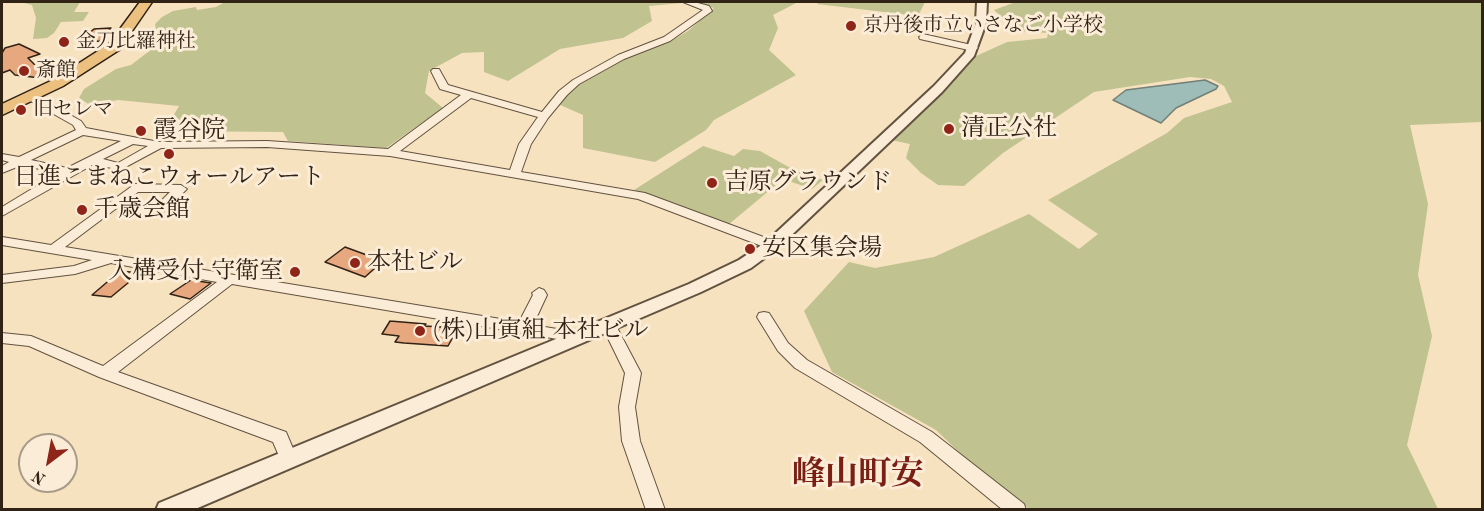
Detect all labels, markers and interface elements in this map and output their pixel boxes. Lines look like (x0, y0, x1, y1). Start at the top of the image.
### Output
place label: 京丹後市立いさなご小学校 (863, 14, 1103, 38)
marker: 京丹後市立いさなご小学校 (844, 19, 858, 33)
place label: 金刀比羅神社 (76, 30, 196, 54)
marker: 金刀比羅神社 (57, 35, 71, 49)
place label: 斎館 (36, 59, 76, 83)
marker: 斎館 (17, 64, 31, 78)
place label: 旧セレマ (33, 98, 113, 122)
marker: 旧セレマ (14, 103, 28, 117)
place label: 清正公社 (961, 115, 1057, 143)
place label: 霞谷院 (153, 117, 225, 145)
marker: 清正公社 (942, 122, 956, 136)
marker: 霞谷院 (134, 124, 148, 138)
marker: 日進こまねこウォールアート (162, 147, 176, 161)
place label: 日進こまねこウォールアート (13, 164, 325, 192)
place label: 吉原グラウンド (724, 169, 892, 197)
marker: 吉原グラウンド (705, 176, 719, 190)
place label: 千歳会館 (94, 196, 190, 224)
marker: 千歳会館 (75, 203, 89, 217)
place label: 安区集会場 (762, 235, 882, 263)
marker: 安区集会場 (743, 242, 757, 256)
place label: 本社ビル (367, 249, 463, 277)
marker: 本社ビル (348, 256, 362, 270)
place label: 入構受付 守衛室 (108, 258, 283, 286)
marker: 入構受付 守衛室 (288, 265, 302, 279)
place label: (株)山寅組 本社ビル (432, 317, 648, 345)
marker: (株)山寅組 本社ビル (413, 324, 427, 338)
north arrow (18, 433, 78, 493)
district label: 峰山町安 (792, 455, 924, 495)
text: N (30, 467, 49, 487)

